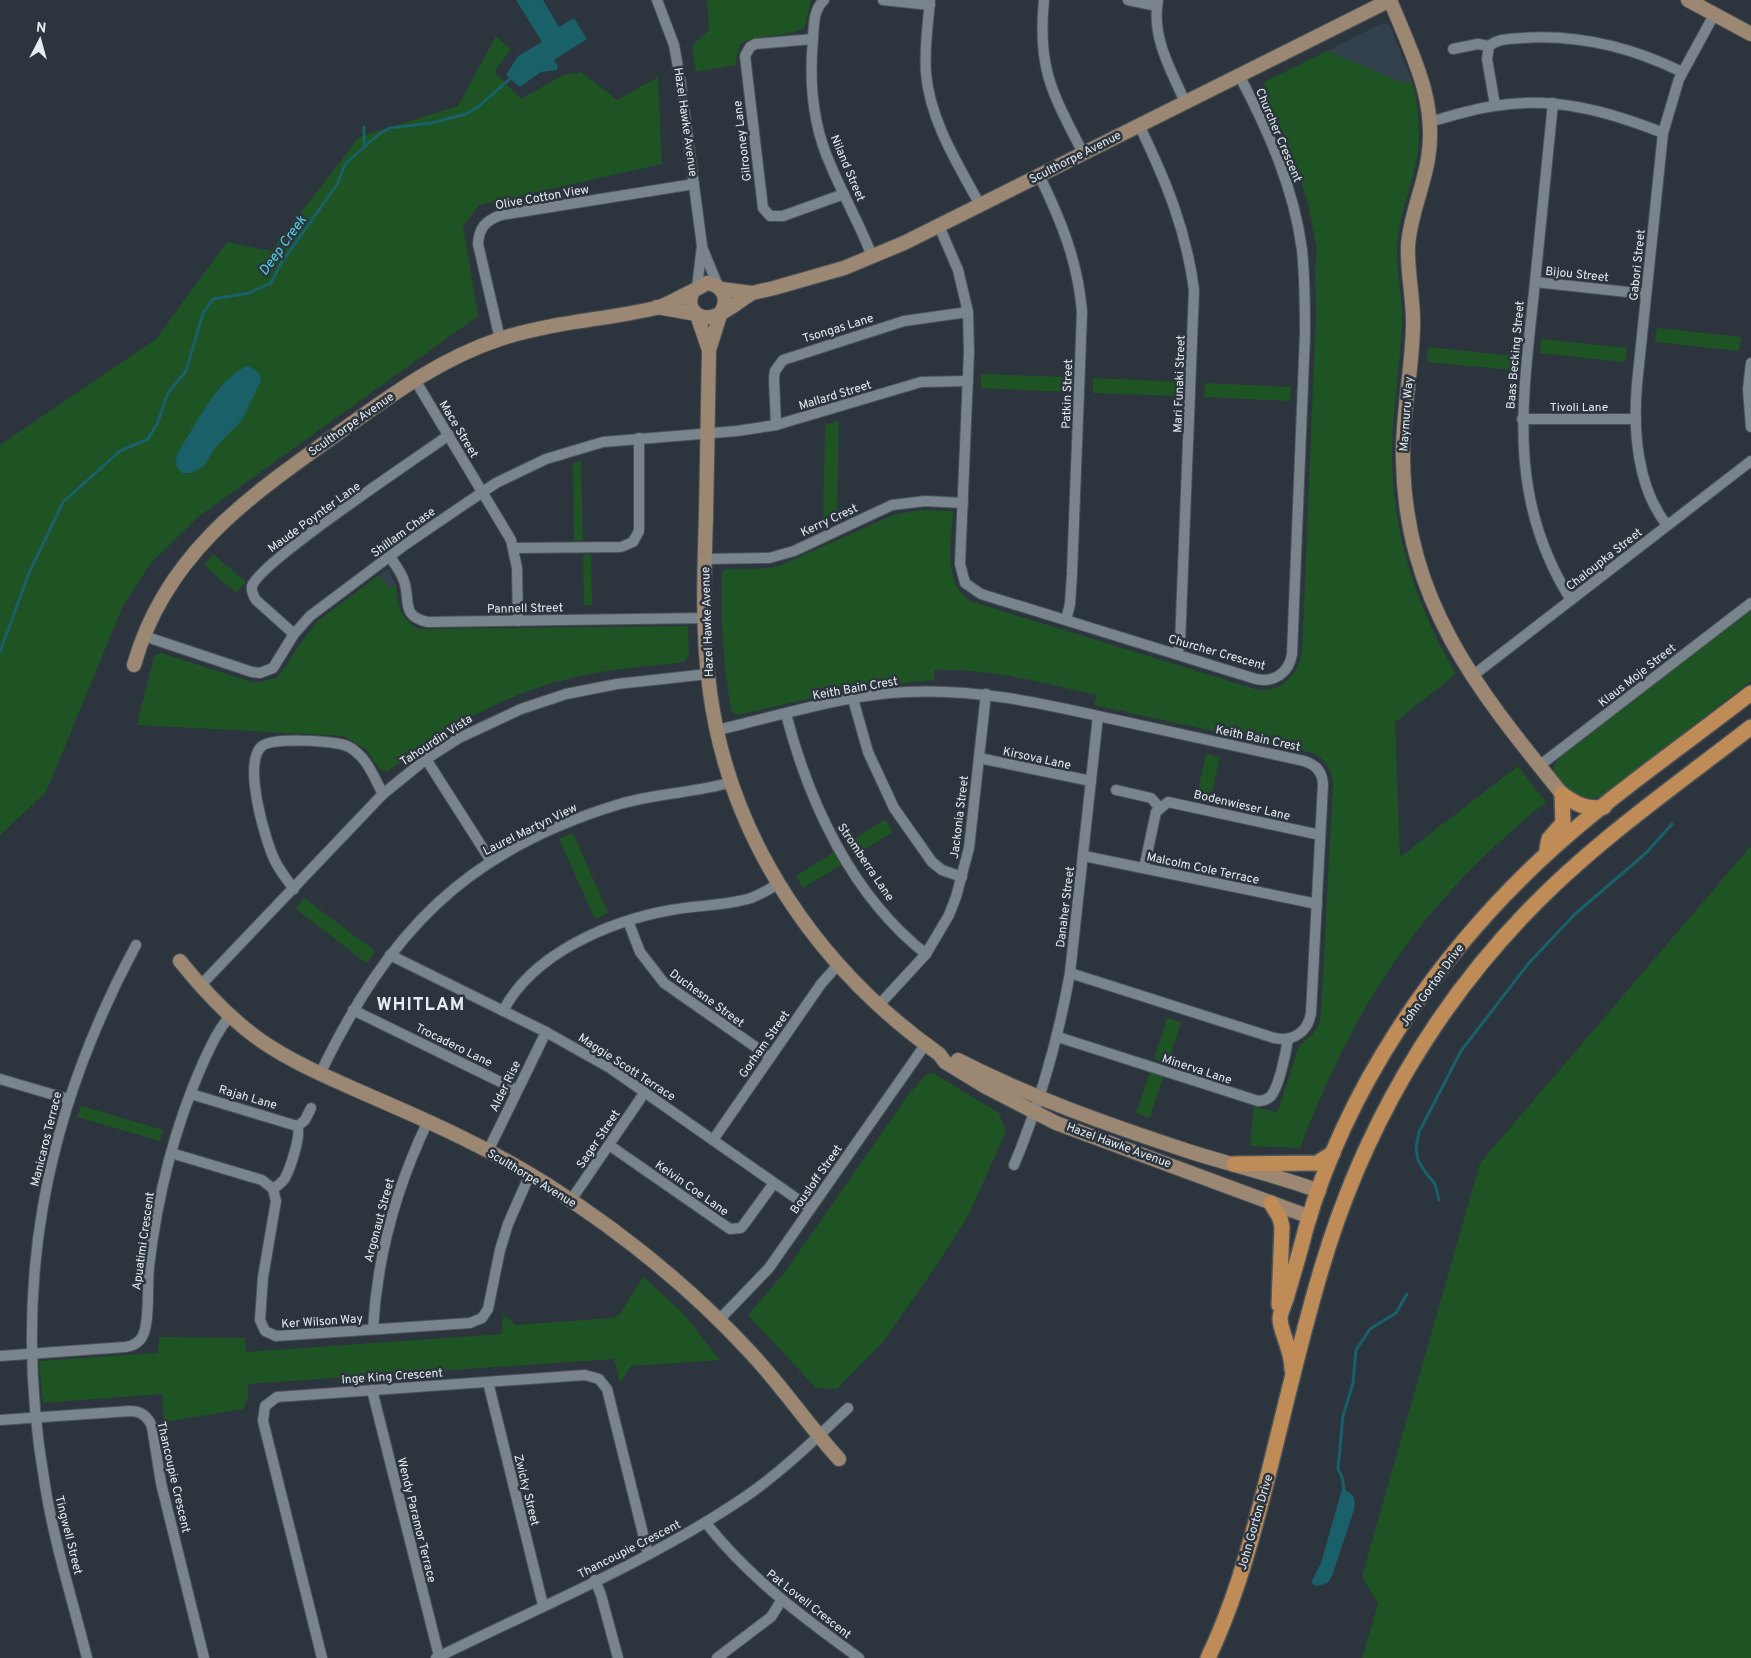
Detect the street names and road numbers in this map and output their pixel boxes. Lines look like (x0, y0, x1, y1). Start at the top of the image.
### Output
street label: Hazel Hawke Avenue (669, 66, 701, 178)
street label: Churcher Crescent (1251, 86, 1305, 185)
street label: Gilrooney Lane (730, 100, 756, 182)
street label: Sculthorpe Avenue (1027, 128, 1124, 188)
street label: Niland Street (826, 133, 868, 204)
street label: Olive Cotton View (494, 182, 591, 214)
street label: Gabori Street (1626, 229, 1650, 302)
street label: Bijou Street (1544, 264, 1609, 286)
street label: Baas Becking Street (1503, 300, 1529, 410)
street label: Tsongas Lane (801, 311, 876, 347)
street label: Mari Funaki Street (1170, 335, 1190, 433)
street label: Patkin Street (1059, 359, 1077, 429)
street label: Maymuru Way (1396, 376, 1418, 452)
street label: Mallard Street (797, 377, 874, 415)
street label: Sculthorpe Avenue (306, 389, 398, 460)
street label: Mace Street (435, 398, 482, 461)
street label: Tivoli Lane (1550, 400, 1608, 416)
street label: Maude Poynter Lane (265, 479, 364, 557)
street label: Kerry Crest (798, 501, 861, 541)
street label: Shillam Chase (368, 504, 439, 561)
street label: Chaloupka Street (1563, 525, 1646, 595)
street label: Hazel Hawke Avenue (698, 566, 718, 677)
street label: Pannell Street (487, 600, 563, 618)
street label: Churcher Crescent (1166, 631, 1267, 675)
street label: Klaus Moje Street (1596, 640, 1680, 711)
street label: Keith Bain Crest (811, 674, 899, 704)
street label: Tahourdin Vista (397, 711, 476, 770)
street label: Keith Bain Crest (1214, 722, 1302, 756)
street label: Kirsova Lane (1001, 744, 1072, 774)
street label: Jackonia Street (947, 775, 973, 860)
street label: Bodenwieser Lane (1192, 787, 1292, 825)
street label: Laurel Martyn View (481, 800, 581, 860)
street label: Stromberra Lane (833, 821, 897, 905)
street label: Malcolm Cole Terrace (1145, 849, 1261, 889)
street label: Danaher Street (1053, 866, 1079, 949)
street label: John Gorton Drive (1397, 941, 1468, 1030)
street label: Duchesne Street (666, 966, 747, 1031)
street label: Gorham Street (736, 1008, 794, 1081)
street label: Trocadero Lane (413, 1020, 495, 1071)
street label: Maggie Scott Terrace (575, 1030, 678, 1105)
street label: Minerva Lane (1160, 1051, 1234, 1089)
street label: Alder Rise (487, 1058, 525, 1115)
street label: Rajah Lane (217, 1082, 279, 1114)
street label: Manicaros Terrace (27, 1090, 67, 1188)
street label: Sager Street (573, 1107, 624, 1172)
street label: Hazel Hawke Avenue (1064, 1120, 1173, 1172)
street label: Bousloff Street (787, 1142, 847, 1217)
street label: Sculthorpe Avenue (484, 1146, 579, 1212)
street label: Kelvin Coe Lane (651, 1157, 731, 1220)
street label: Argonaut Street (361, 1177, 399, 1264)
street label: Apuatimi Crescent (129, 1191, 159, 1291)
street label: Ker Wilson Way (281, 1311, 363, 1333)
street label: Inge King Crescent (341, 1365, 443, 1389)
street label: Thancoupie Crescent (152, 1420, 194, 1534)
street label: Zwicky Street (509, 1453, 543, 1528)
street label: Wendy Paramor Terrace (393, 1456, 439, 1585)
street label: John Gorton Drive (1235, 1473, 1277, 1572)
street label: Tingwell Street (50, 1494, 86, 1576)
street label: Thancoupie Crescent (575, 1517, 684, 1583)
street label: Pat Lovell Crescent (763, 1567, 854, 1643)

